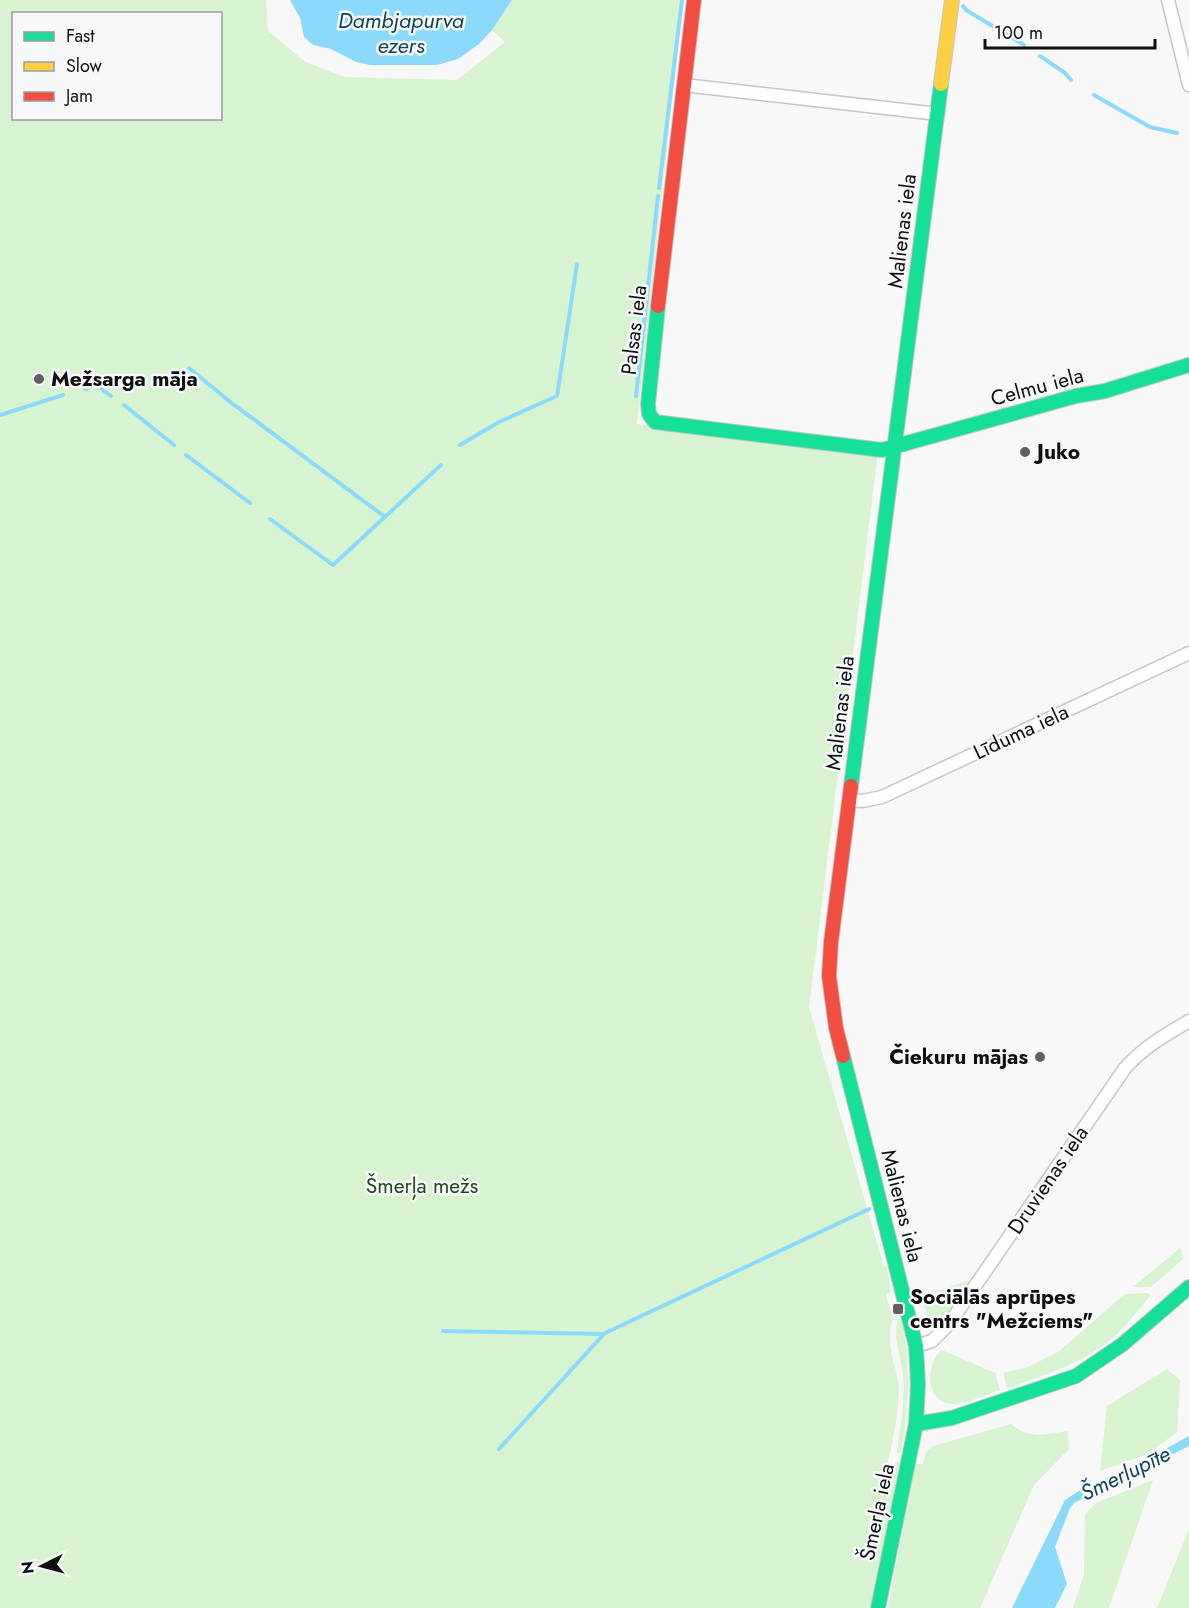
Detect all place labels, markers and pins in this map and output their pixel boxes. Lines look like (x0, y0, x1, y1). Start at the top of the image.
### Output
place label: Mežsarga māja (51, 364, 198, 394)
marker: Mežsarga māja (32, 372, 46, 386)
place label: Juko (1033, 437, 1080, 467)
marker: Juko (1018, 445, 1032, 459)
place label: Čiekuru mājas (889, 1042, 1028, 1072)
marker: Čiekuru mājas (1033, 1050, 1047, 1064)
place label: Sociālās aprūpes centrs "Mežciems" (910, 1282, 1093, 1336)
marker: Sociālās aprūpes centrs "Mežciems" (891, 1302, 905, 1316)

